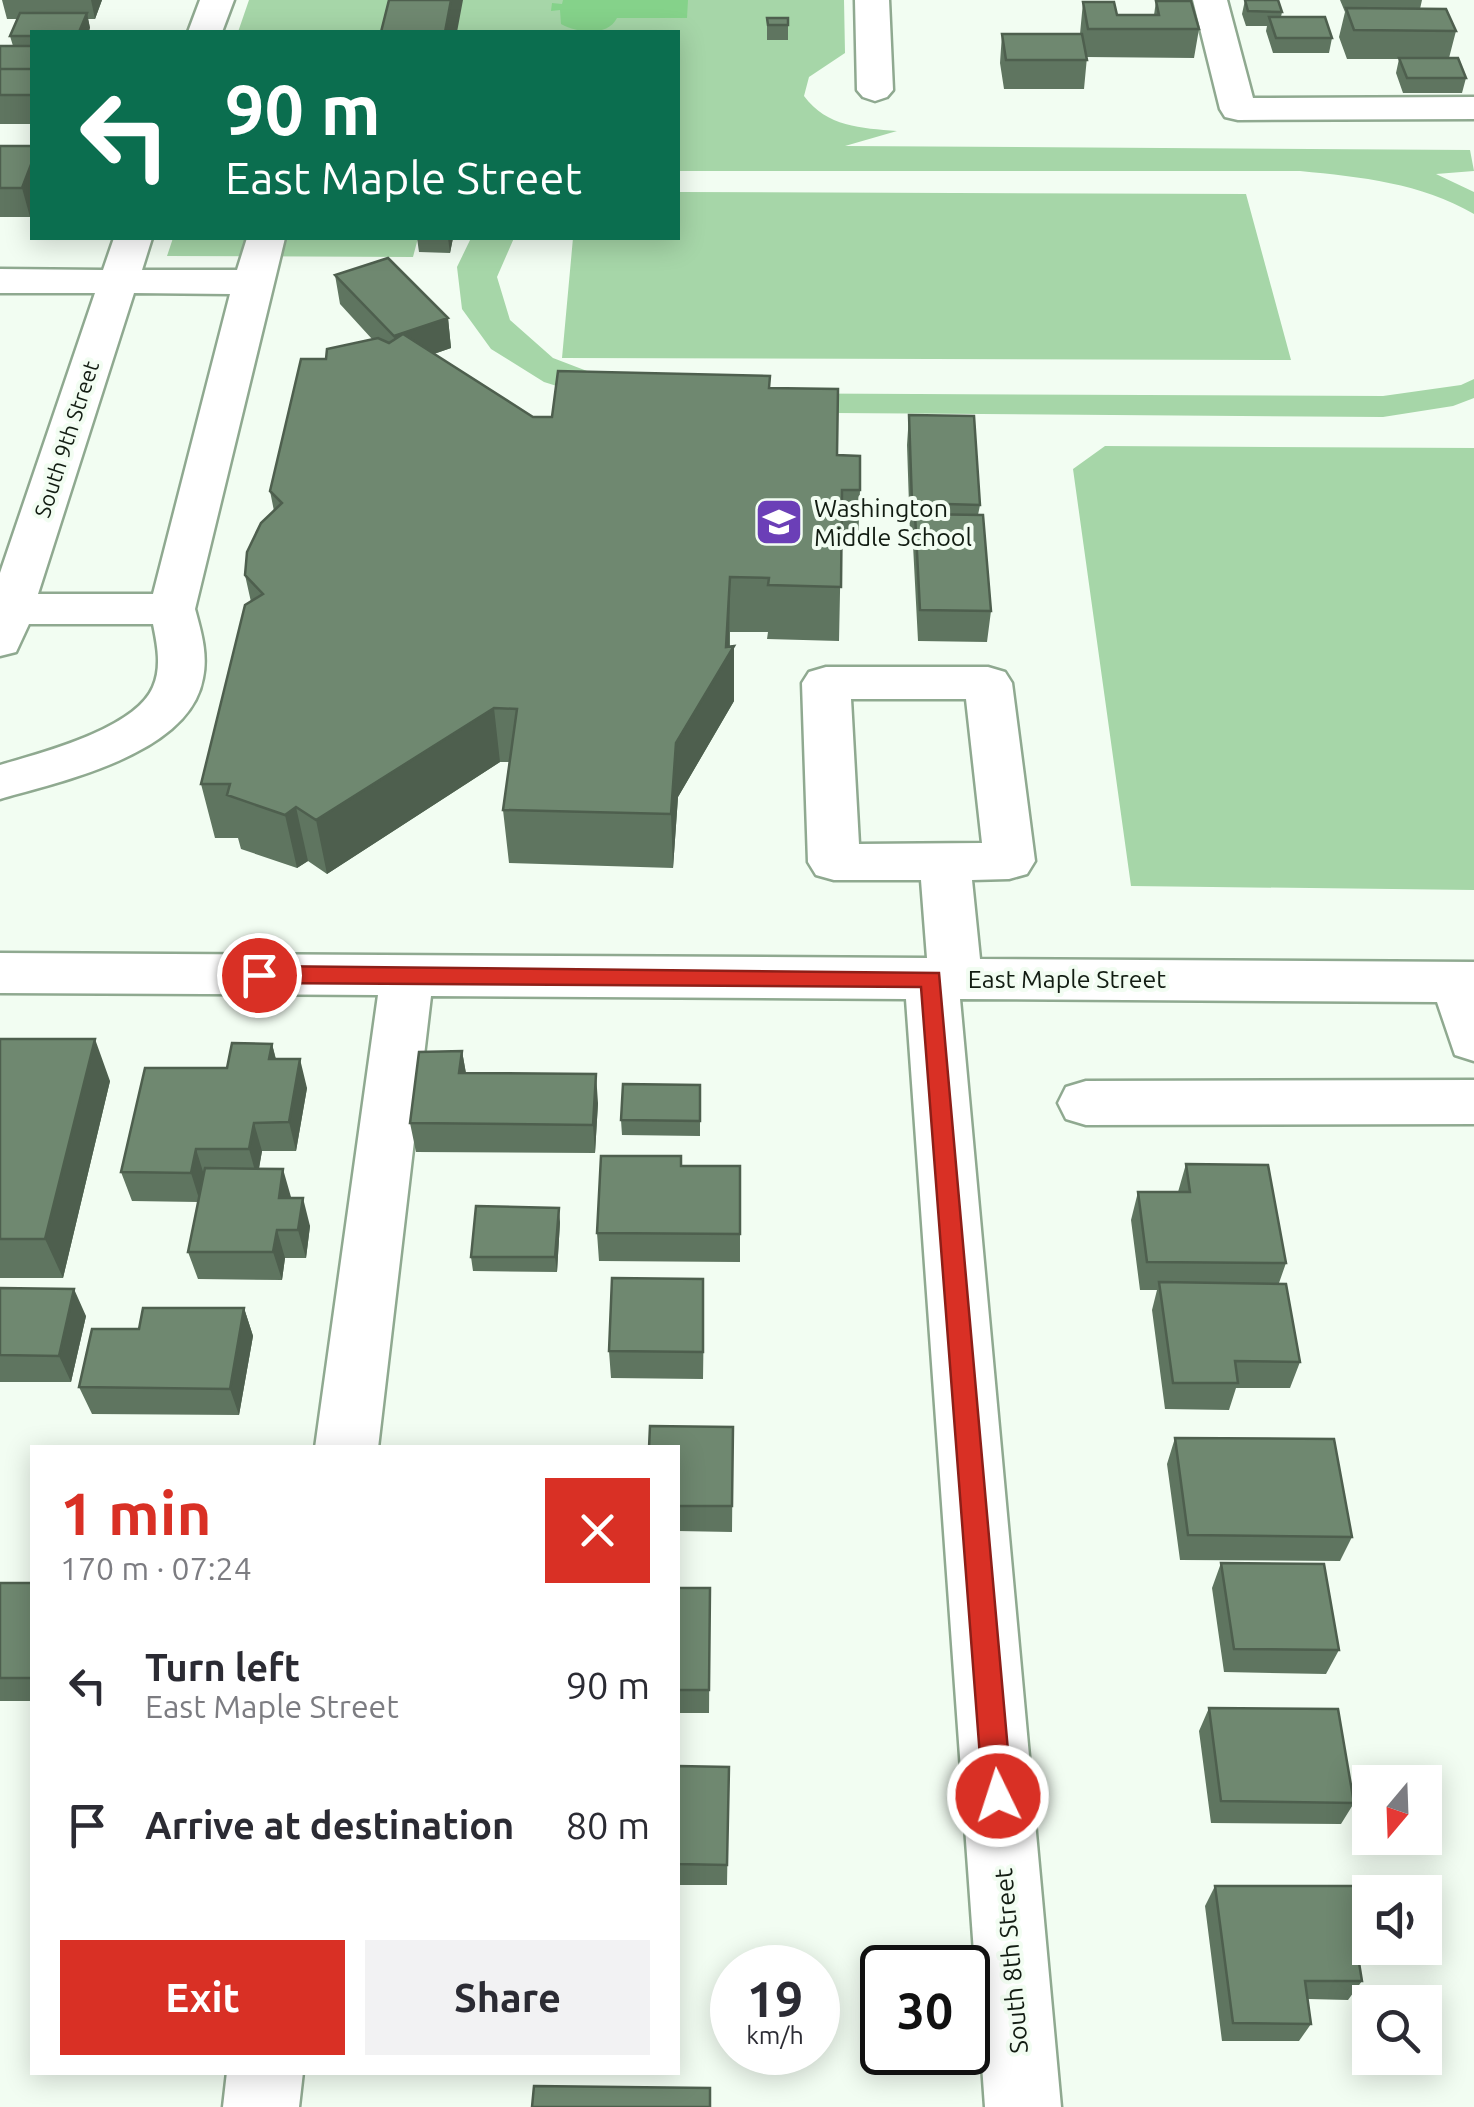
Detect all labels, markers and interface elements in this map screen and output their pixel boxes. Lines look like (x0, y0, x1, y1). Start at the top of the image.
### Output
icon: left (60, 70, 190, 200)
text: 90 m (225, 70, 381, 148)
text: East Maple Street (225, 152, 582, 203)
street label: South 9th Street (29, 357, 103, 521)
place label: Washington Middle School (814, 494, 972, 551)
school or university icon: Washington Middle School (753, 496, 805, 548)
pin (217, 933, 302, 1018)
icon: arrive (232, 948, 287, 1003)
street label: East Maple Street (968, 965, 1166, 993)
button: close (545, 1478, 650, 1583)
text: 1 min (60, 1479, 212, 1546)
text: 170 m · 07:24 (60, 1550, 252, 1586)
text: Turn left (145, 1646, 300, 1688)
icon: left (60, 1658, 115, 1713)
text: 90 m (566, 1664, 650, 1706)
text: East Maple Street (145, 1688, 399, 1724)
position arrow (946, 1744, 1050, 1848)
north arrow (1352, 1765, 1442, 1855)
map controls (1352, 1765, 1442, 2075)
icon: arrive (60, 1798, 115, 1853)
text: Arrive at destination (145, 1804, 514, 1846)
text: 80 m (566, 1804, 650, 1846)
street label: South 8th Street (989, 1867, 1033, 2055)
button: sound (1352, 1875, 1442, 1965)
button: Exit (60, 1940, 345, 2055)
button: Share (365, 1940, 650, 2055)
speed limit sign: 30 (860, 1945, 990, 2075)
text: 19 (747, 1970, 803, 2026)
button: search (1352, 1985, 1442, 2075)
text: km/h (746, 2021, 804, 2049)

